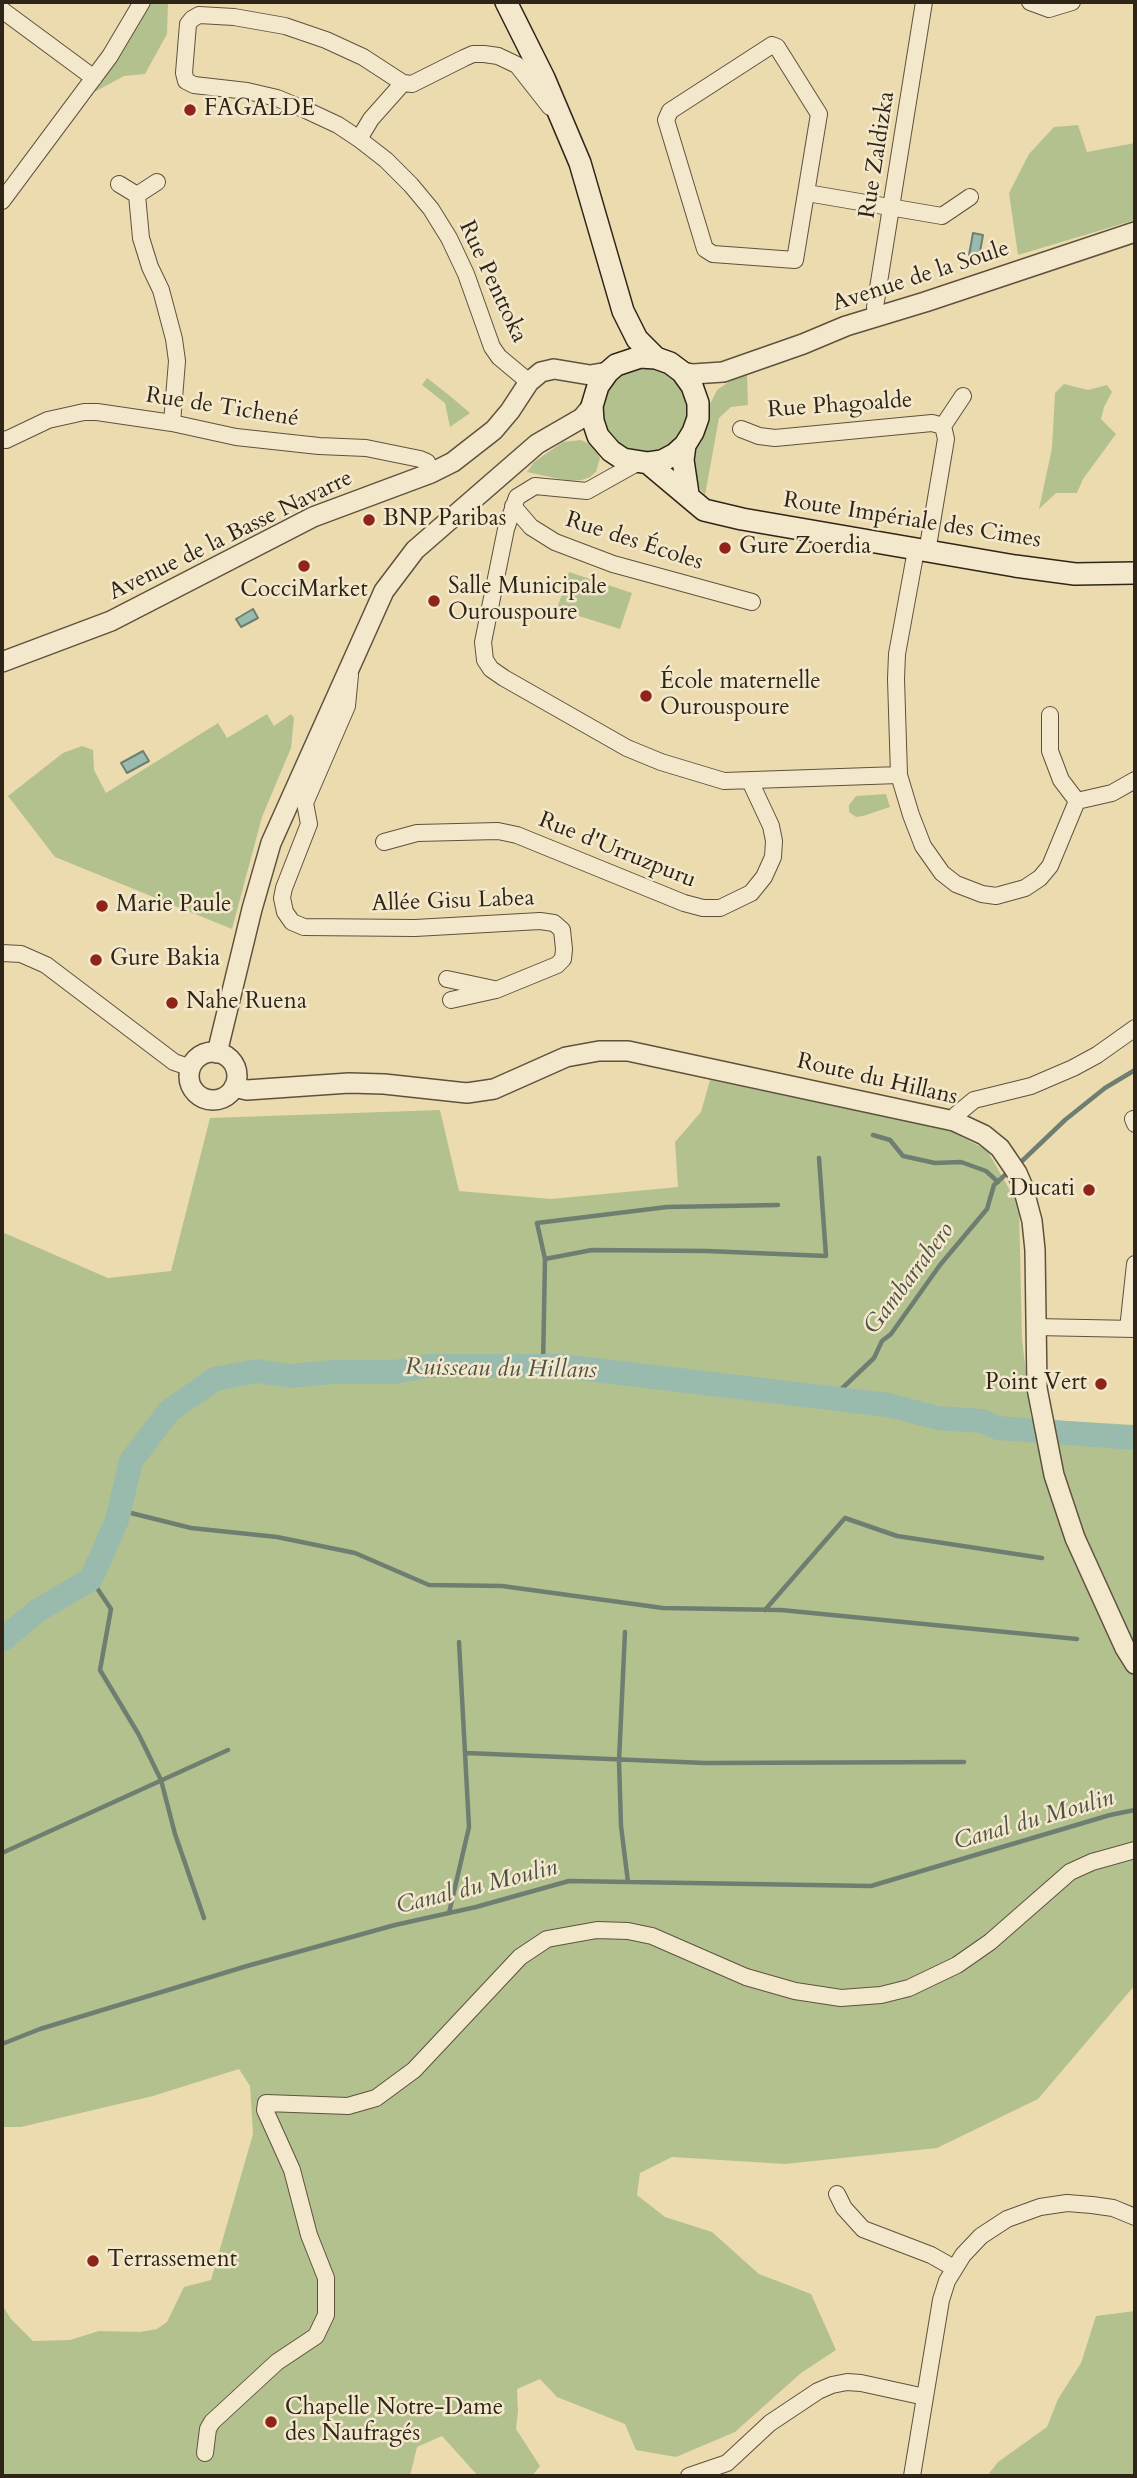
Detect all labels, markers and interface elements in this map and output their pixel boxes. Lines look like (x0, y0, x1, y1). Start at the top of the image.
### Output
street label: Rue Zaldizka (854, 89, 902, 221)
place label: FAGALDE (204, 96, 315, 124)
marker: FAGALDE (182, 102, 198, 118)
street label: Rue Penttoka (452, 217, 532, 347)
street label: Avenue de la Soule (829, 235, 1013, 319)
street label: Rue de Tichené (144, 382, 300, 434)
street label: Rue Phagoalde (767, 387, 913, 425)
street label: Avenue de la Basse Navarre (105, 465, 357, 607)
street label: Route Impériale des Cimes (781, 487, 1043, 555)
place label: BNP Paribas (383, 506, 506, 534)
street label: Rue des Écoles (562, 507, 706, 577)
marker: BNP Paribas (361, 512, 377, 528)
place label: Gure Zoerdia (739, 534, 871, 562)
marker: Gure Zoerdia (717, 540, 733, 556)
marker: CocciMarket (296, 558, 312, 574)
place label: Salle Municipale Ourouspoure (448, 574, 607, 628)
place label: CocciMarket (240, 577, 368, 605)
marker: Salle Municipale Ourouspoure (426, 593, 442, 609)
place label: École maternelle Ourouspoure (660, 669, 821, 723)
marker: École maternelle Ourouspoure (638, 688, 654, 704)
street label: Rue d'Urruzpuru (534, 807, 700, 895)
street label: Allée Gisu Labea (371, 885, 535, 919)
place label: Marie Paule (116, 892, 232, 920)
marker: Marie Paule (94, 898, 110, 914)
place label: Gure Bakia (110, 946, 220, 974)
marker: Gure Bakia (88, 952, 104, 968)
place label: Nahe Ruena (186, 989, 307, 1017)
marker: Nahe Ruena (164, 995, 180, 1011)
street label: Route du Hillans (794, 1048, 960, 1112)
place label: Ducati (1010, 1176, 1075, 1204)
marker: Ducati (1081, 1182, 1097, 1198)
water label: Gambarrabero (859, 1217, 961, 1341)
water label: Ruisseau du Hillans (405, 1354, 597, 1386)
place label: Point Vert (985, 1370, 1087, 1398)
marker: Point Vert (1093, 1376, 1109, 1392)
water label: Canal du Moulin (951, 1784, 1117, 1858)
water label: Canal du Moulin (394, 1854, 560, 1922)
place label: Terrassement (107, 2247, 237, 2275)
marker: Terrassement (85, 2253, 101, 2269)
place label: Chapelle Notre-Dame des Naufragés (285, 2395, 503, 2449)
marker: Chapelle Notre-Dame des Naufragés (263, 2414, 279, 2430)

